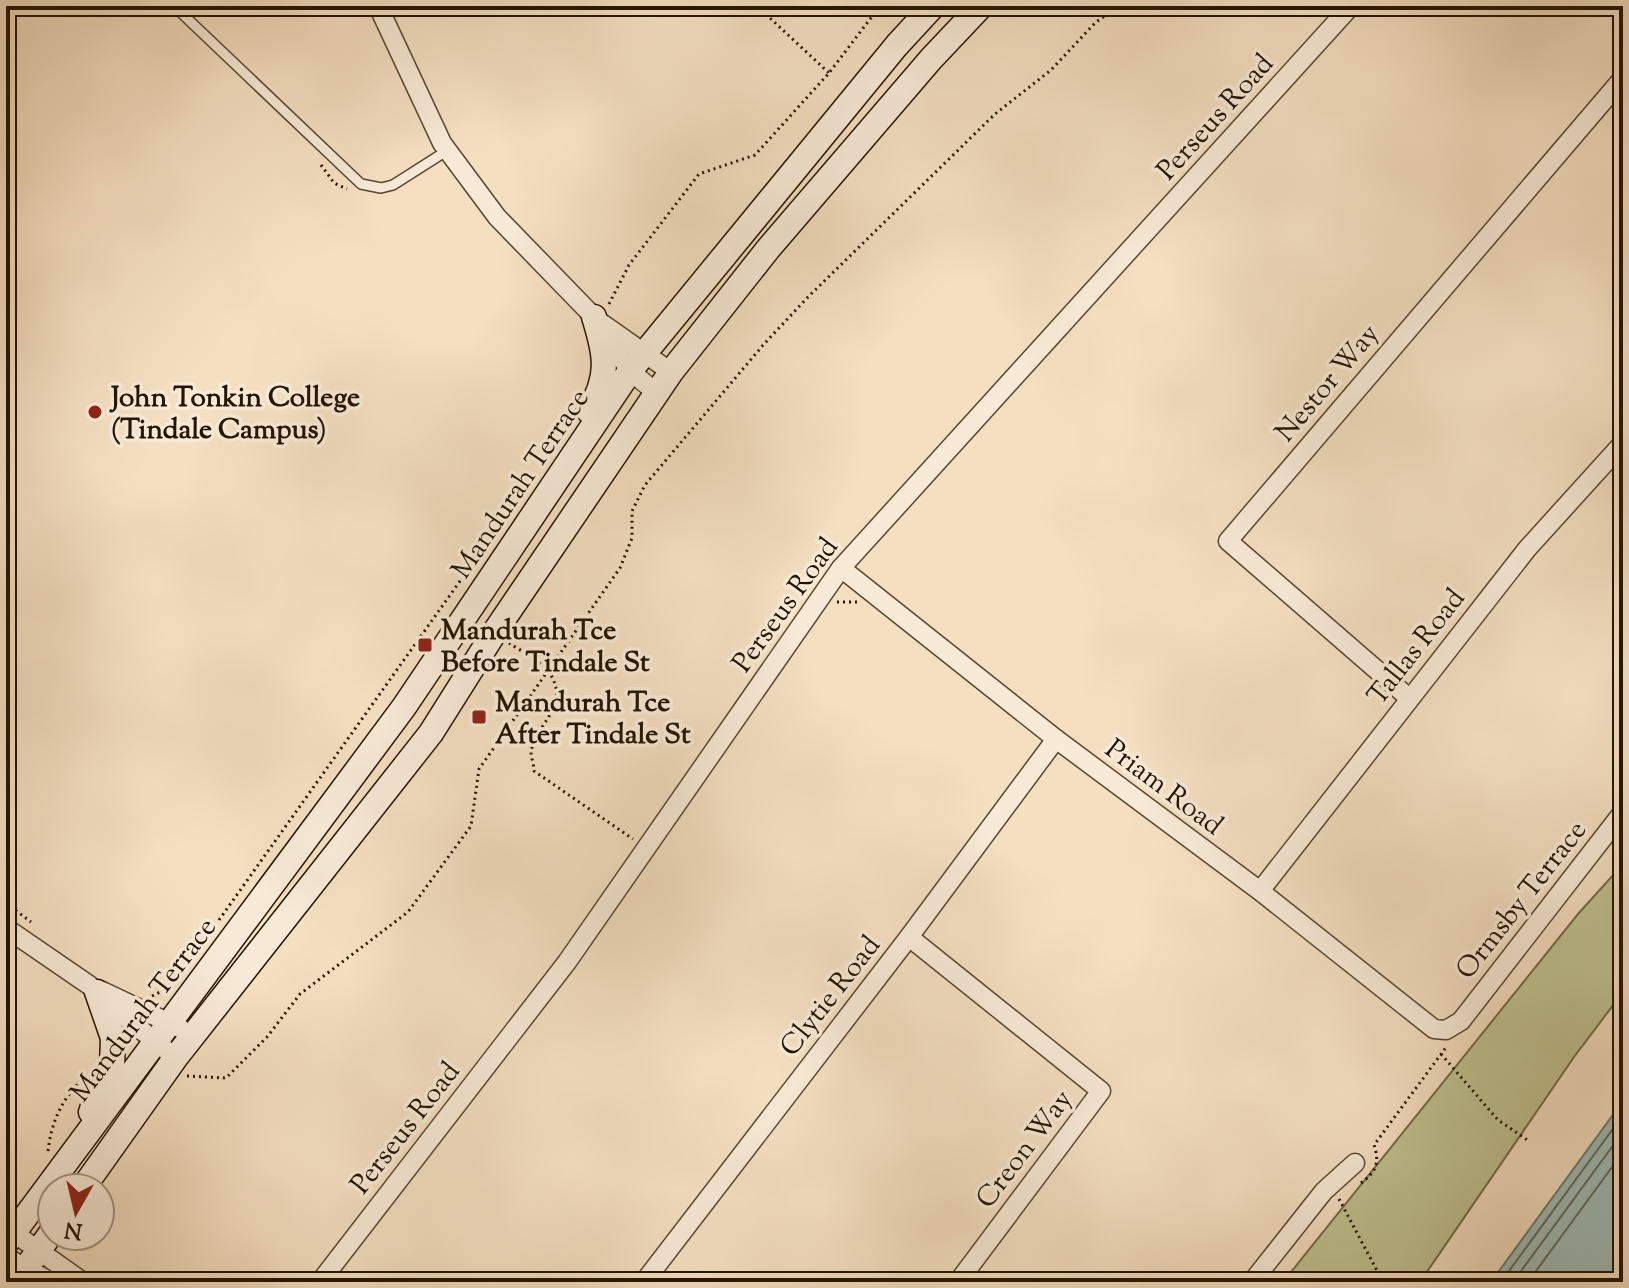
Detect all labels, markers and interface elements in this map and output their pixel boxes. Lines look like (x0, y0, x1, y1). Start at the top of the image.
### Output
street label: Perseus Road (1148, 46, 1284, 190)
street label: Nestor Way (1267, 316, 1390, 452)
place label: John Tonkin College (Tindale Campus) (109, 379, 360, 451)
street label: Mandurah Terrace (443, 382, 600, 588)
marker: John Tonkin College (Tindale Campus) (86, 403, 104, 421)
street label: Perseus Road (724, 530, 849, 682)
street label: Tallas Road (1359, 581, 1476, 715)
place label: Mandurah Tce Before Tindale St (441, 612, 650, 684)
marker: Mandurah Tce Before Tindale St (416, 636, 434, 654)
place label: Mandurah Tce After Tindale St (495, 684, 691, 756)
marker: Mandurah Tce After Tindale St (470, 708, 488, 726)
street label: Priam Road (1096, 731, 1231, 846)
street label: Ormsby Terrace (1447, 813, 1597, 989)
street label: Mandurah Terrace (62, 910, 227, 1111)
street label: Clytie Road (771, 928, 891, 1066)
street label: Perseus Road (342, 1054, 471, 1204)
street label: Creon Way (967, 1082, 1083, 1218)
north arrow (36, 1172, 116, 1252)
text: N (62, 1212, 85, 1246)

